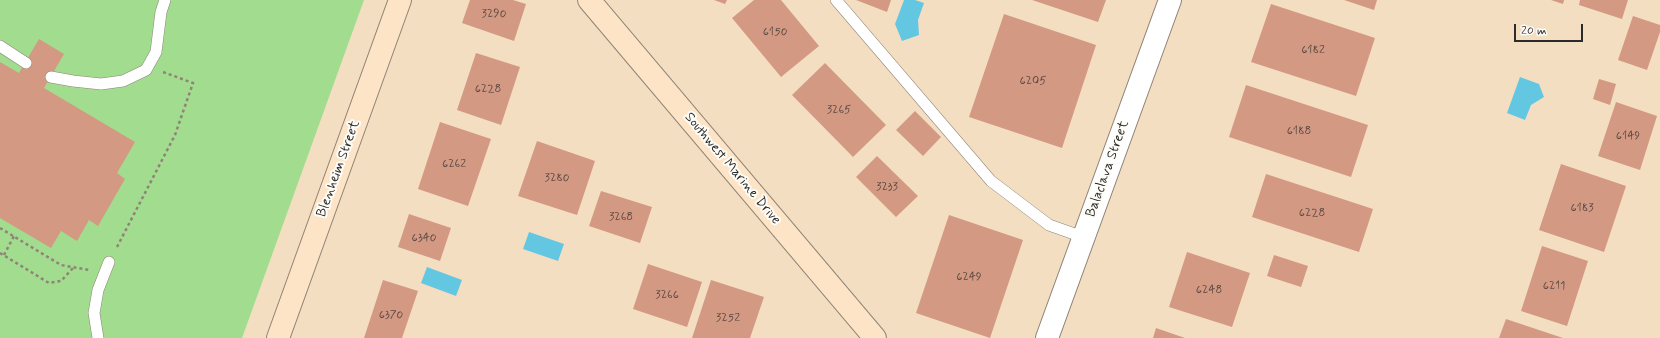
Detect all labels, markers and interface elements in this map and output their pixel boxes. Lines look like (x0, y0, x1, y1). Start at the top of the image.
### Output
house number: 3290 (482, 7, 506, 21)
scale bar (1516, 16, 1585, 42)
text: 20 m (1521, 23, 1547, 39)
house number: 6150 (763, 25, 787, 39)
house number: 6182 (1301, 43, 1325, 57)
house number: 6205 (1020, 74, 1046, 88)
house number: 6228 (475, 82, 501, 96)
house number: 3265 (827, 103, 851, 117)
street label: Southwest Marine Drive (680, 110, 784, 228)
street label: Blenheim Street (314, 118, 364, 220)
street label: Balaclava Street (1083, 118, 1133, 220)
house number: 6188 (1287, 124, 1311, 138)
house number: 6149 (1616, 129, 1640, 143)
house number: 6262 (442, 157, 466, 171)
house number: 3280 (545, 171, 569, 185)
house number: 3233 (876, 180, 898, 194)
house number: 6183 (1570, 201, 1594, 215)
house number: 6228 (1299, 206, 1325, 220)
house number: 3268 (609, 210, 633, 224)
house number: 6340 (412, 231, 436, 245)
house number: 6249 (956, 270, 982, 284)
house number: 6211 (1543, 279, 1565, 293)
house number: 6248 (1196, 283, 1222, 297)
house number: 3266 (655, 288, 679, 302)
house number: 6370 (379, 308, 403, 322)
house number: 3252 (716, 311, 740, 325)

